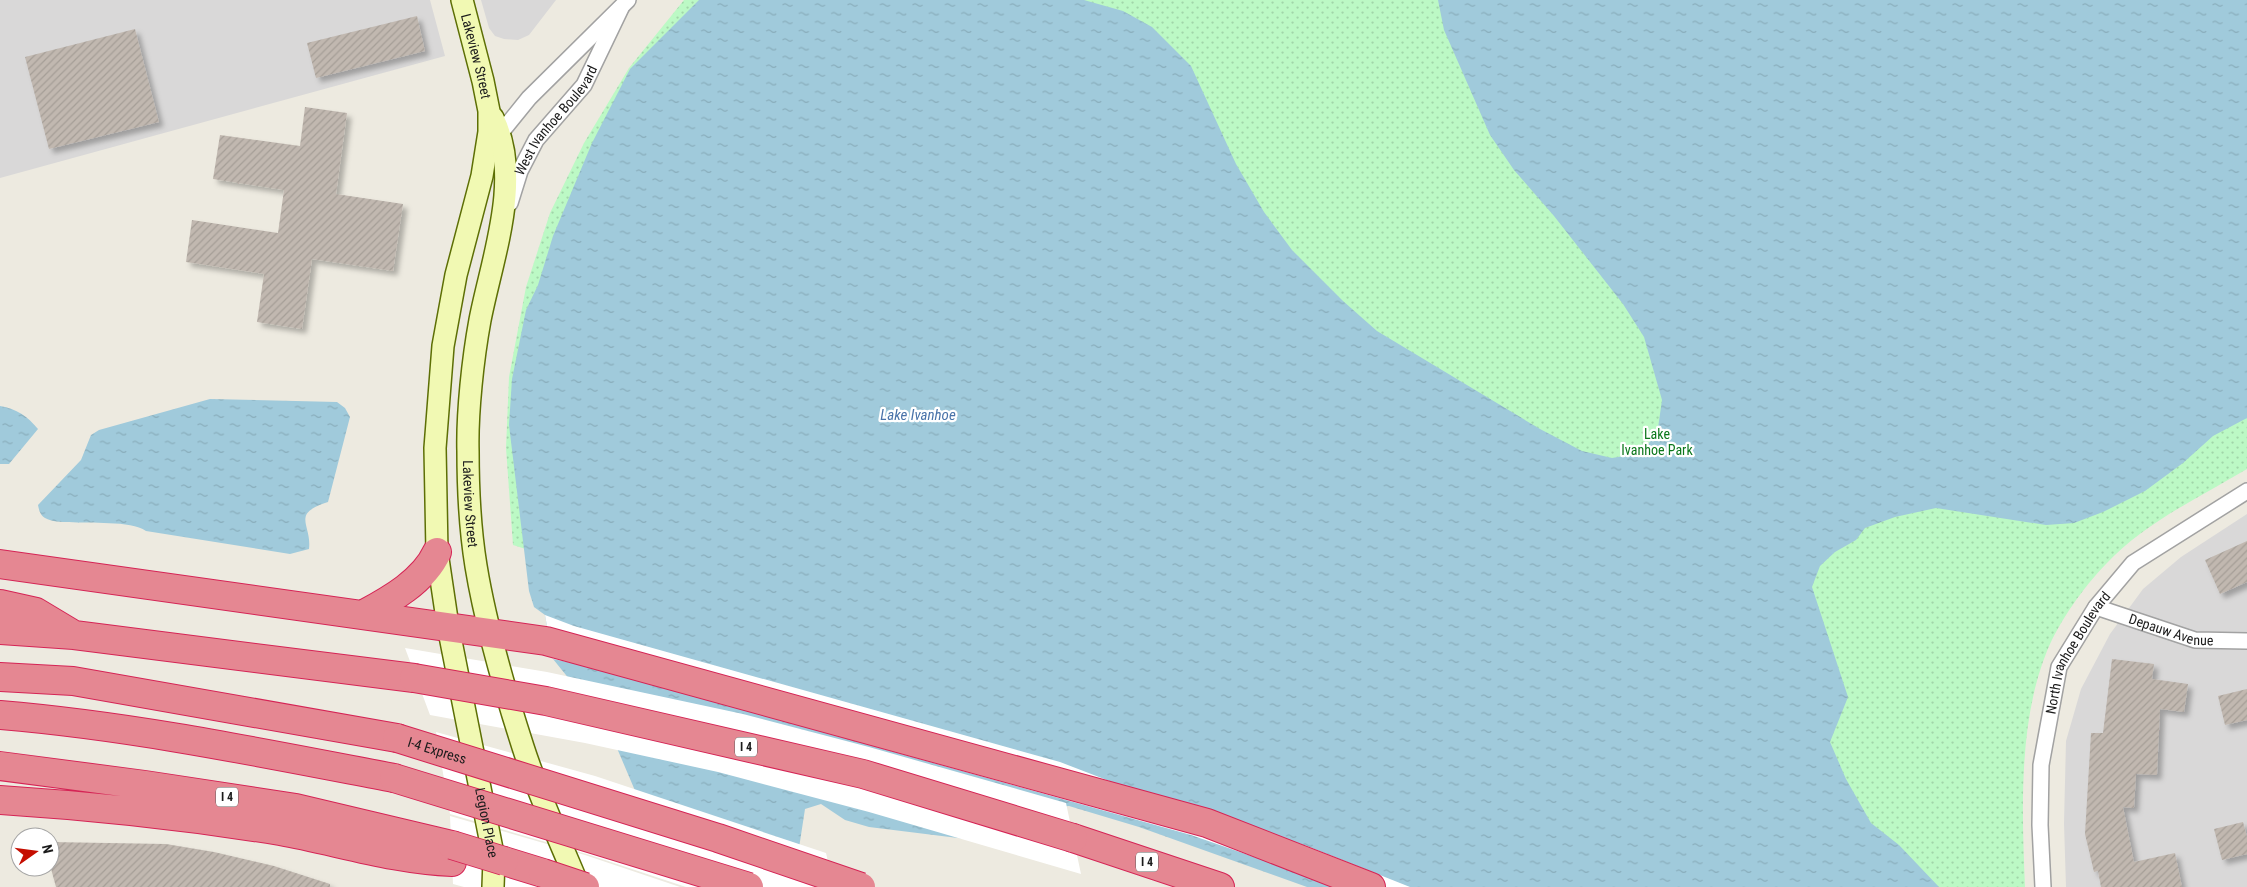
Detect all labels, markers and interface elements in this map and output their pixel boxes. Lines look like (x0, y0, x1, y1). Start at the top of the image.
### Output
street label: Lakeview Street (458, 12, 494, 100)
street label: West Ivanhoe Boulevard (511, 63, 600, 178)
water label: Lake Ivanhoe (880, 406, 956, 424)
park label: Lake Ivanhoe Park (1621, 426, 1693, 458)
street label: Lakeview Street (460, 460, 481, 548)
street label: North Ivanhoe Boulevard (2043, 588, 2114, 715)
street label: Depauw Avenue (2127, 611, 2214, 648)
street label: I-4 Express (406, 734, 468, 767)
road number: I 4 (735, 738, 757, 756)
street label: Legion Place (472, 786, 502, 860)
road number: I 4 (216, 788, 238, 806)
north arrow (10, 827, 60, 877)
text: N (39, 843, 56, 855)
road number: I 4 (1136, 852, 1158, 872)

